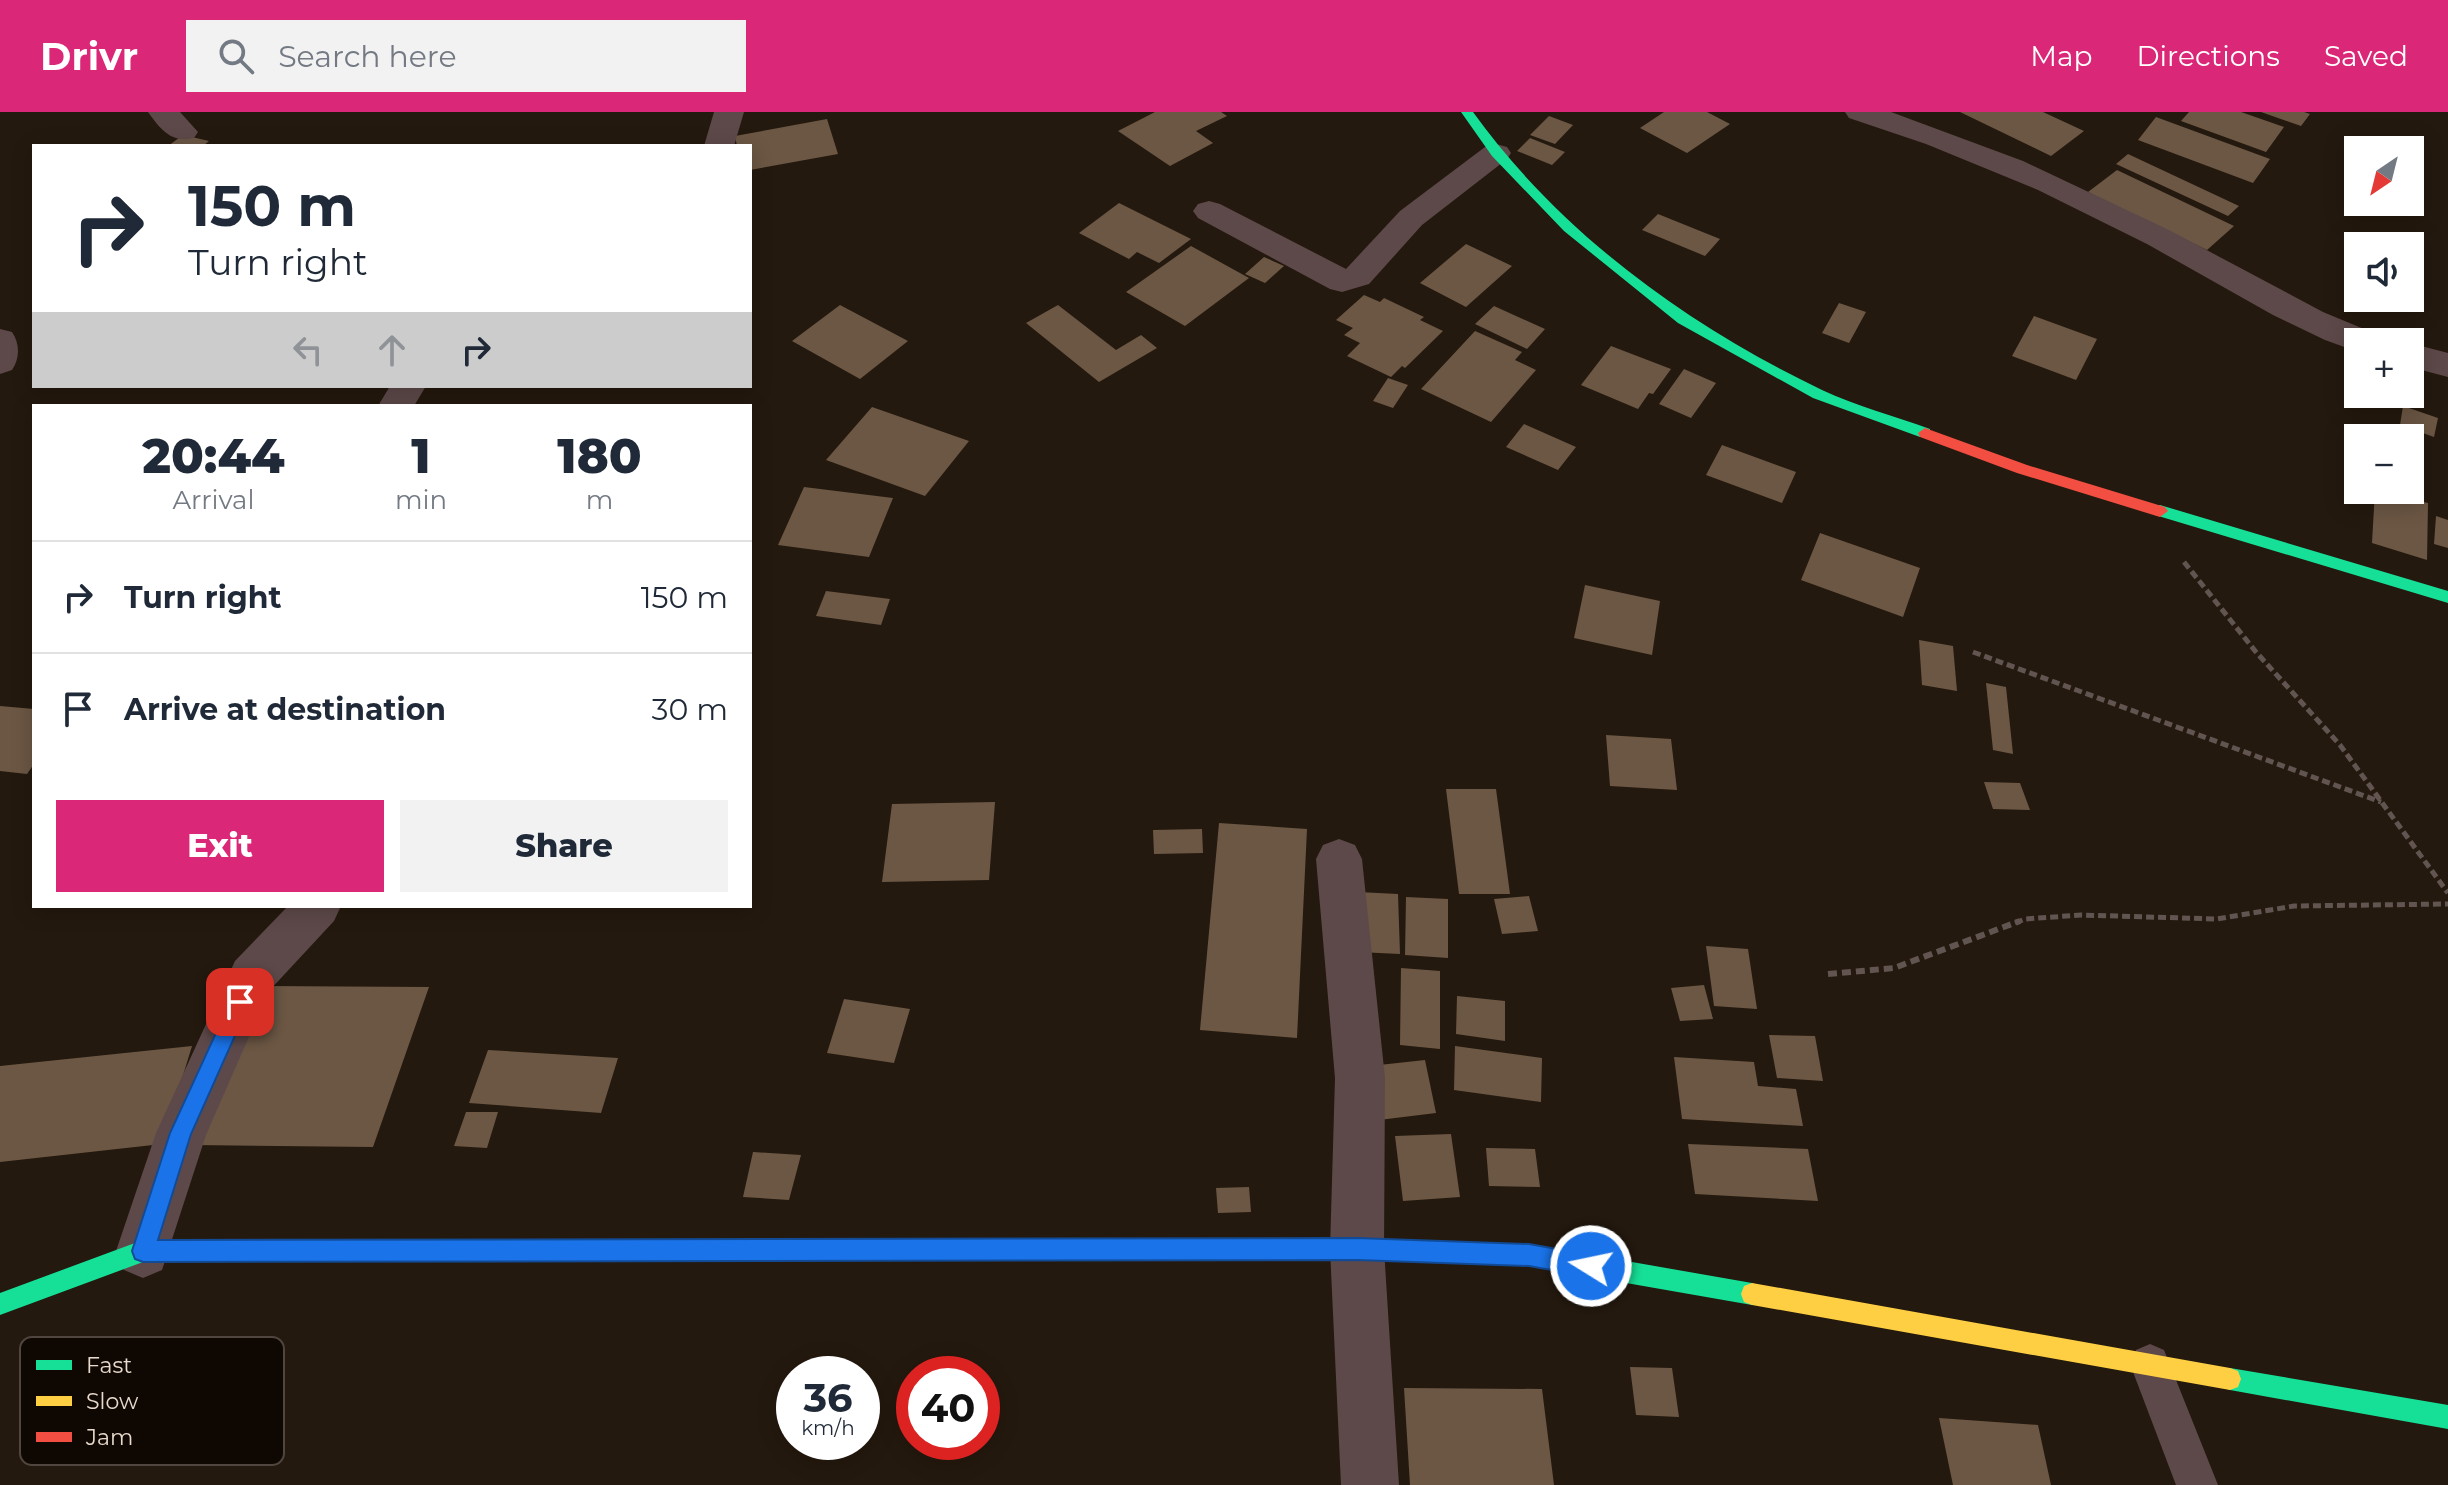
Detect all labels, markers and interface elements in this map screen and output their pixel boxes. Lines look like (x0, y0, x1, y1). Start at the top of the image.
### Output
search box (186, 20, 746, 92)
text: Drivr (40, 33, 138, 80)
icon: search (214, 34, 258, 78)
text: Search here (278, 38, 457, 75)
text: Map (2030, 39, 2092, 73)
text: Directions (2136, 39, 2280, 73)
text: Saved (2324, 39, 2408, 73)
north arrow (2344, 136, 2424, 216)
map controls (2344, 136, 2424, 504)
text: 150 m (188, 172, 356, 240)
icon: right (56, 176, 160, 280)
button: sound (2344, 232, 2424, 312)
text: Turn right (188, 240, 368, 284)
icon: left (286, 328, 330, 372)
icon: ahead (370, 328, 414, 372)
icon: right (454, 328, 498, 372)
button: + (2344, 328, 2424, 408)
button: − (2344, 424, 2424, 504)
text: 20:44 (142, 427, 285, 485)
text: 1 (411, 427, 431, 485)
text: 180 (557, 427, 642, 485)
text: Arrival (172, 484, 254, 516)
text: min (395, 484, 447, 516)
text: m (586, 484, 613, 516)
icon: right (56, 575, 100, 619)
text: Turn right (124, 579, 281, 616)
text: 150 m (641, 579, 728, 616)
icon: arrive (56, 687, 100, 731)
text: Arrive at destination (124, 691, 446, 728)
text: 30 m (652, 691, 728, 728)
button: Exit (56, 800, 384, 892)
button: Share (400, 800, 728, 892)
pin (206, 968, 274, 1036)
icon: arrive (218, 980, 262, 1024)
position arrow (1549, 1224, 1633, 1308)
legend (20, 1337, 284, 1465)
text: Fast (86, 1352, 132, 1379)
speed limit sign: 40 (896, 1356, 1000, 1460)
text: 36 (803, 1373, 853, 1422)
text: Slow (86, 1388, 139, 1415)
text: km/h (801, 1416, 855, 1440)
text: Jam (85, 1424, 133, 1451)

